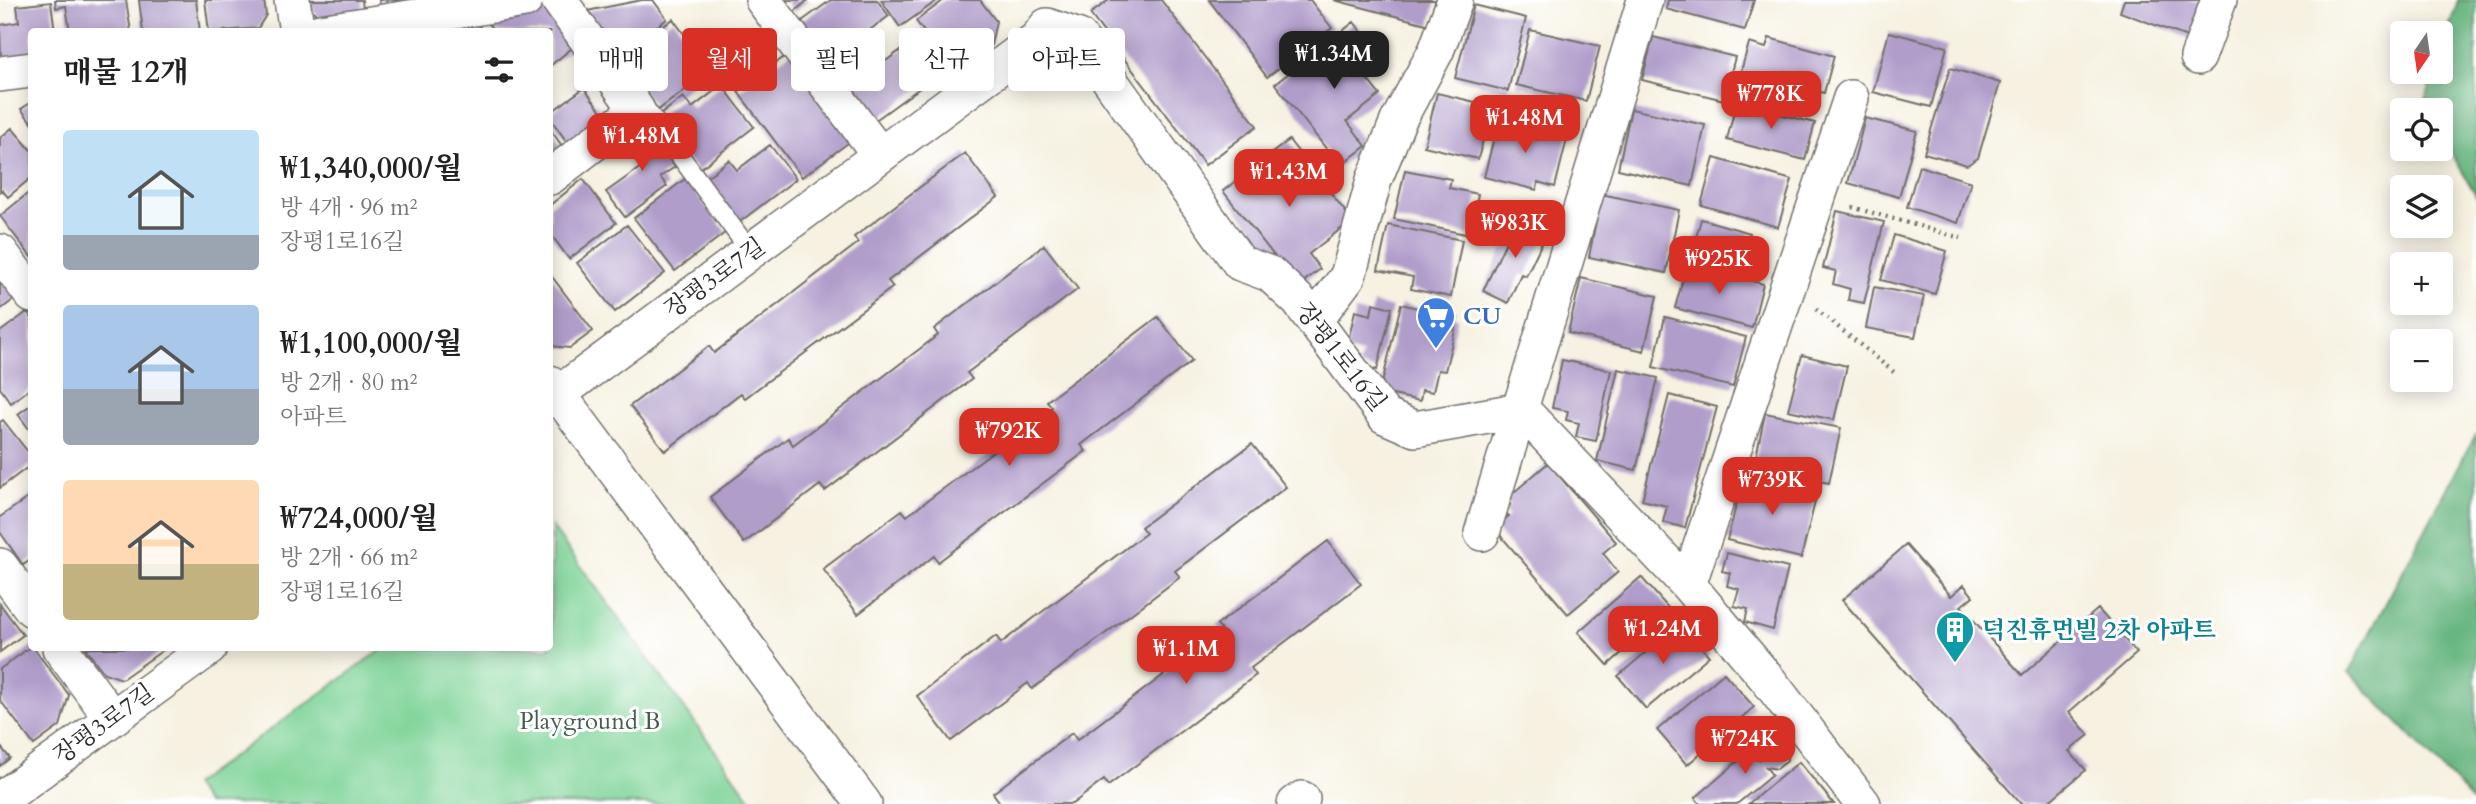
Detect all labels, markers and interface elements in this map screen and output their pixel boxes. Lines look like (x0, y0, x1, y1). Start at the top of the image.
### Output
north arrow (2390, 21, 2454, 84)
map controls (2390, 21, 2453, 392)
chip: 매매 (574, 28, 668, 91)
chip: 월세 (682, 28, 777, 91)
chip: 필터 (791, 28, 885, 91)
chip: 신규 (899, 28, 994, 91)
chip: 아파트 (1008, 28, 1125, 91)
pin: ₩1.34M (1277, 32, 1391, 91)
text: ₩1.34M (1295, 38, 1373, 69)
icon: filters (480, 51, 518, 89)
text: 매물 12개 (63, 52, 189, 93)
pin: ₩778K (1722, 72, 1820, 131)
text: ₩778K (1737, 78, 1805, 109)
pin: ₩1.48M (1468, 96, 1582, 155)
button: locate (2390, 98, 2453, 161)
text: ₩1.48M (1486, 102, 1564, 133)
pin: ₩1.48M (585, 114, 699, 173)
text: ₩1.48M (603, 120, 681, 151)
text: ₩1,340,000/월 (280, 148, 462, 189)
pin: ₩1.43M (1232, 150, 1346, 209)
text: ₩1.43M (1250, 156, 1328, 187)
icon: home (119, 158, 203, 242)
button: layers (2390, 175, 2453, 238)
text: 방 4개 · 96 m² (280, 192, 417, 223)
pin: ₩983K (1466, 201, 1564, 260)
text: ₩983K (1481, 207, 1549, 238)
text: 장평1로16길 (280, 226, 404, 257)
street label: 장평3로7길 (658, 230, 772, 326)
pin: ₩925K (1670, 236, 1768, 296)
text: ₩925K (1685, 243, 1753, 274)
button: + (2390, 252, 2453, 315)
supermarket icon: CU (1415, 295, 1457, 350)
street label: 장평1로16길 (1288, 296, 1394, 418)
place label: CU (1463, 300, 1502, 333)
text: ₩1,100,000/월 (280, 323, 462, 364)
button: − (2390, 329, 2453, 392)
icon: home (119, 333, 203, 417)
text: 방 2개 · 80 m² (280, 367, 417, 398)
text: 아파트 (280, 401, 347, 432)
pin: ₩792K (960, 408, 1058, 468)
text: ₩792K (975, 415, 1043, 446)
pin: ₩739K (1723, 458, 1821, 517)
text: ₩739K (1738, 464, 1806, 495)
text: ₩724,000/월 (280, 498, 438, 539)
icon: home (119, 508, 203, 592)
text: 방 2개 · 66 m² (280, 542, 417, 573)
text: 장평1로16길 (280, 576, 404, 607)
pin: ₩1.24M (1606, 606, 1720, 666)
building icon: 덕진휴먼빌 2차 아파트 (1934, 609, 1976, 664)
text: ₩1.24M (1624, 613, 1702, 644)
place label: 덕진휴먼빌 2차 아파트 (1982, 614, 2216, 647)
pin: ₩1.1M (1137, 626, 1235, 686)
text: ₩1.1M (1153, 633, 1219, 664)
street label: 장평3로7길 (47, 676, 161, 772)
park label: Playground B (520, 705, 660, 738)
pin: ₩724K (1696, 716, 1794, 776)
text: ₩724K (1711, 723, 1779, 754)

